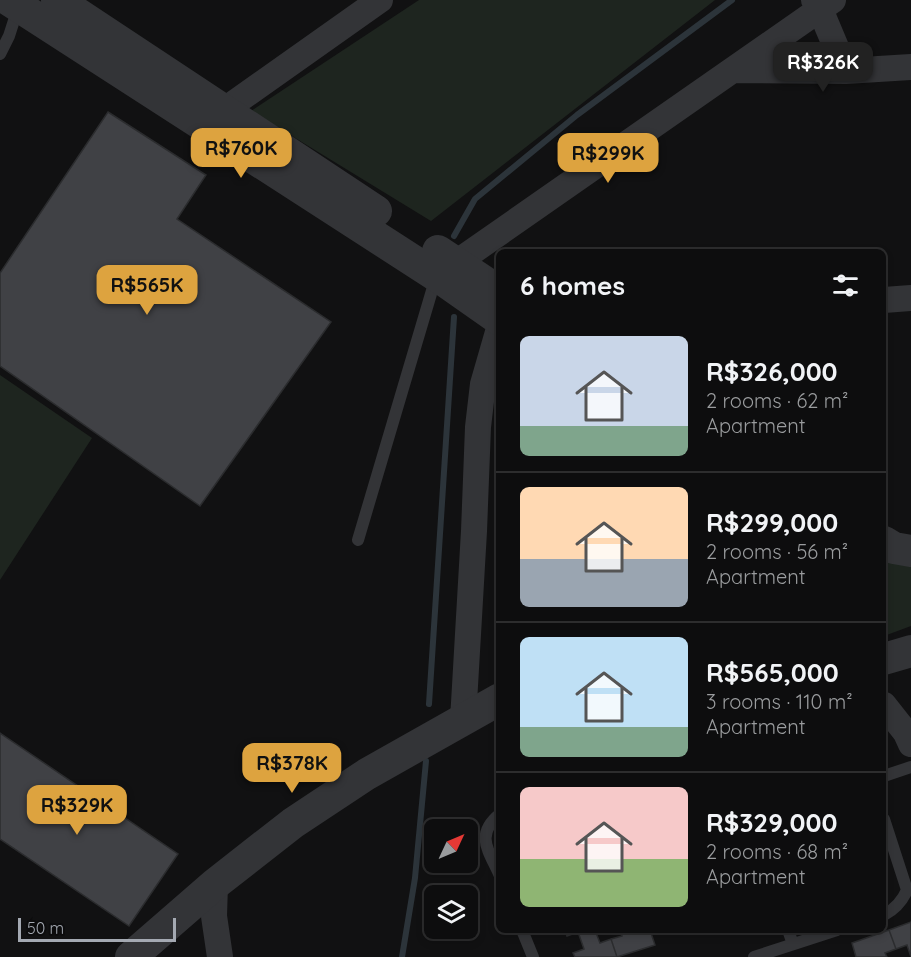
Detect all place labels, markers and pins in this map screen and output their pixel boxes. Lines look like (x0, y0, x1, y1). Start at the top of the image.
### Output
pin: R$326K (774, 42, 872, 93)
pin: R$760K (192, 128, 290, 179)
pin: R$299K (559, 133, 657, 184)
pin: R$565K (98, 265, 196, 316)
pin: R$378K (243, 743, 341, 794)
pin: R$329K (28, 785, 126, 836)

